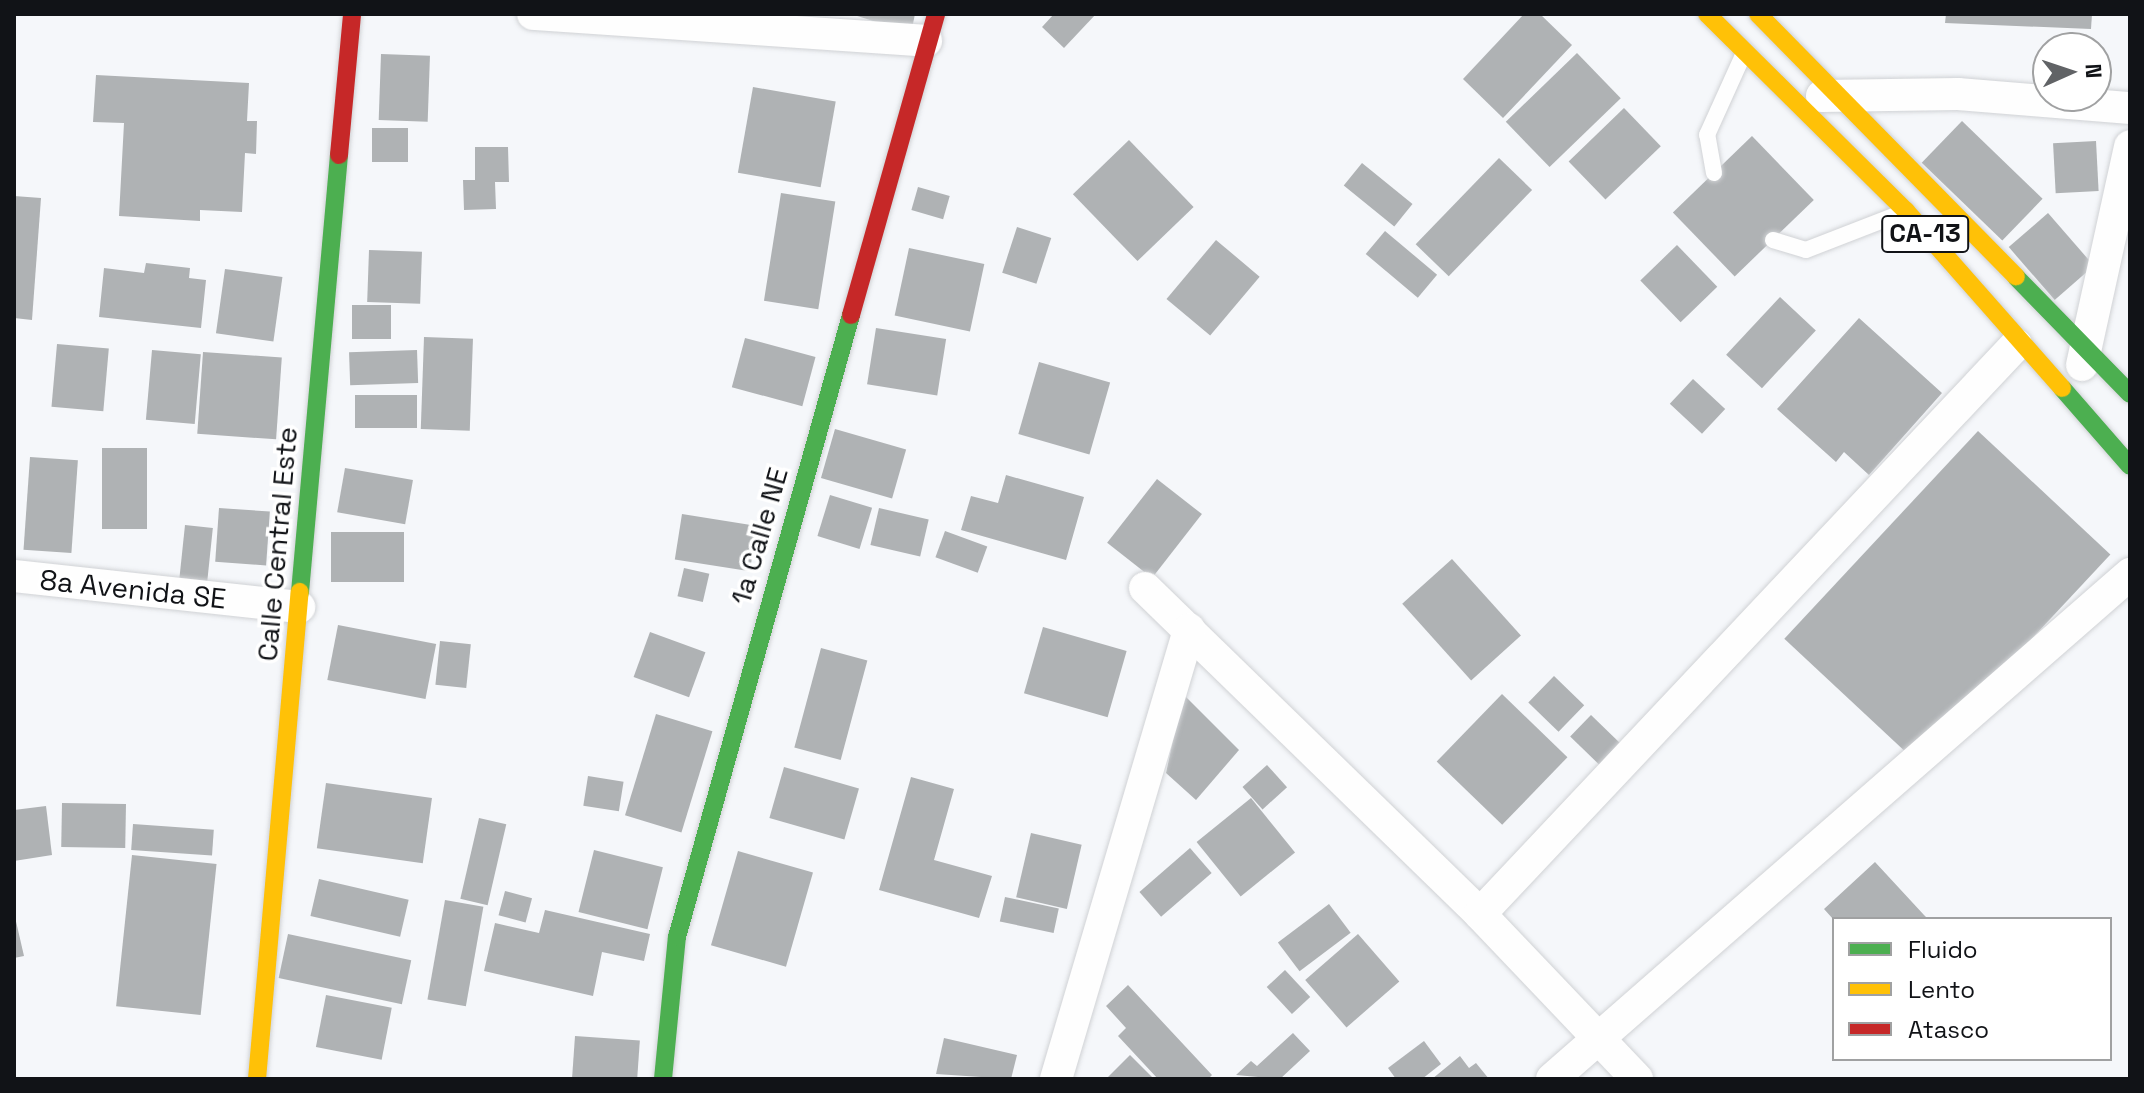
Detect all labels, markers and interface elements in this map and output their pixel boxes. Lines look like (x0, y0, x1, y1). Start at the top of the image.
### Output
north arrow (2032, 32, 2112, 112)
text: N (2080, 63, 2108, 79)
road number: CA-13 (1881, 212, 1969, 256)
street label: Calle Central Este (250, 425, 304, 663)
street label: 1a Calle NE (723, 464, 795, 608)
street label: 8a Avenida SE (38, 563, 228, 615)
legend (1832, 917, 2112, 1061)
text: Fluido (1908, 934, 1978, 965)
text: Lento (1908, 974, 1975, 1005)
text: Atasco (1908, 1014, 1989, 1045)

